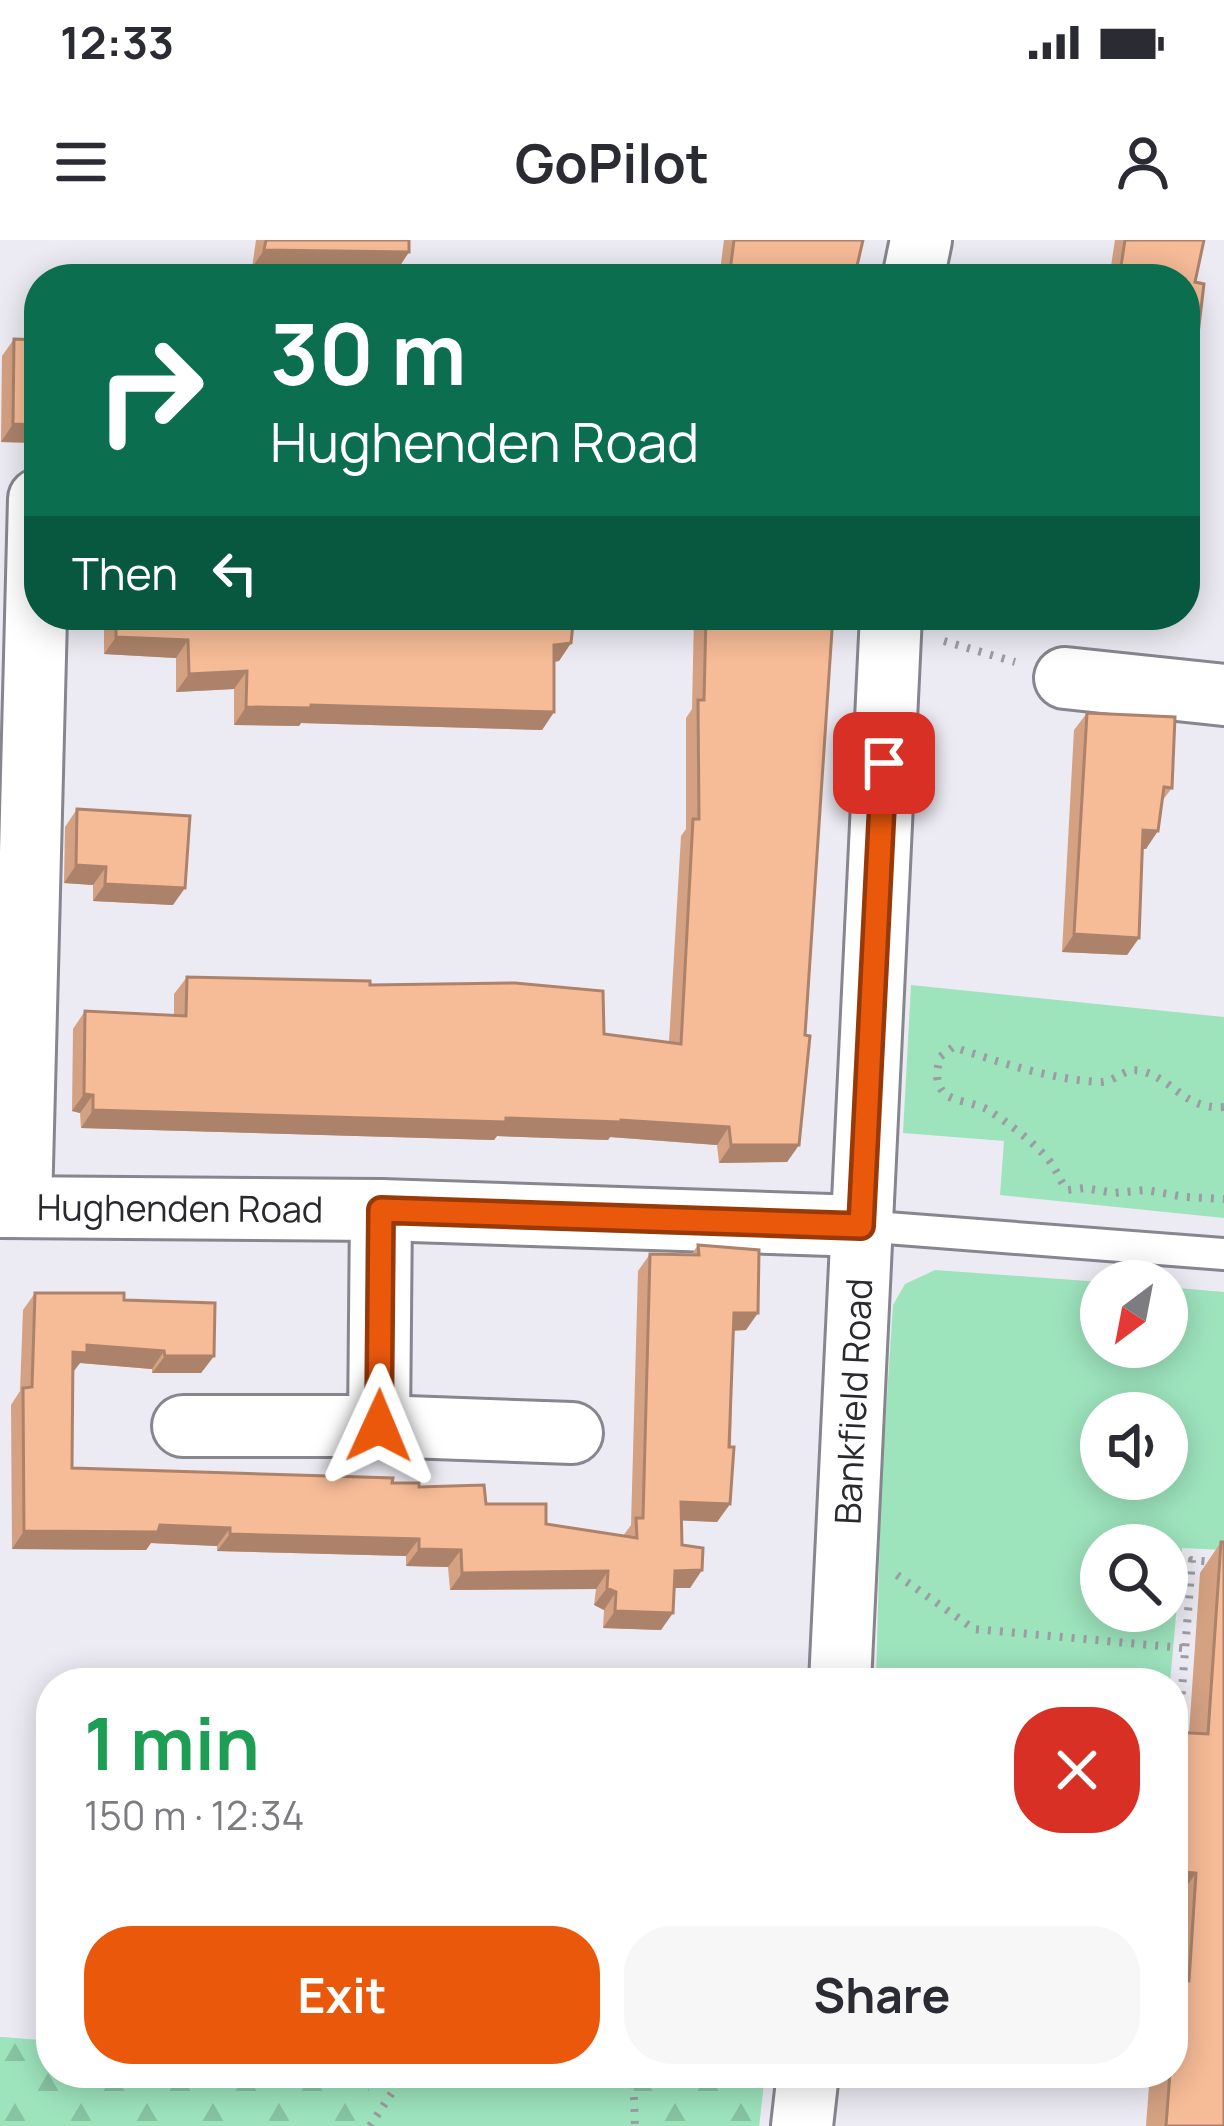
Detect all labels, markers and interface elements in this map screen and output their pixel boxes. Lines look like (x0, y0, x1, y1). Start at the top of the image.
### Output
text: 12:33 (60, 11, 174, 73)
text: GoPilot (515, 125, 709, 199)
icon: menu (48, 129, 114, 195)
icon: person (1110, 129, 1176, 195)
text: 30 m (270, 295, 466, 410)
icon: right (72, 312, 228, 468)
text: Hughenden Road (270, 404, 699, 478)
icon: left (202, 540, 268, 606)
text: Then (72, 542, 178, 604)
pin (833, 712, 935, 814)
icon: arrive (851, 730, 917, 796)
street label: Hughenden Road (37, 1182, 323, 1234)
north arrow (1080, 1260, 1188, 1368)
map controls (1080, 1260, 1188, 1632)
street label: Bankfield Road (823, 1277, 883, 1526)
position arrow (316, 1363, 442, 1489)
button: sound (1080, 1392, 1188, 1500)
button: search (1080, 1524, 1188, 1632)
text: 1 min (84, 1693, 260, 1792)
button: close (1014, 1707, 1140, 1833)
text: 150 m · 12:34 (84, 1788, 305, 1842)
button: Exit (84, 1926, 600, 2064)
button: Share (624, 1926, 1140, 2064)

